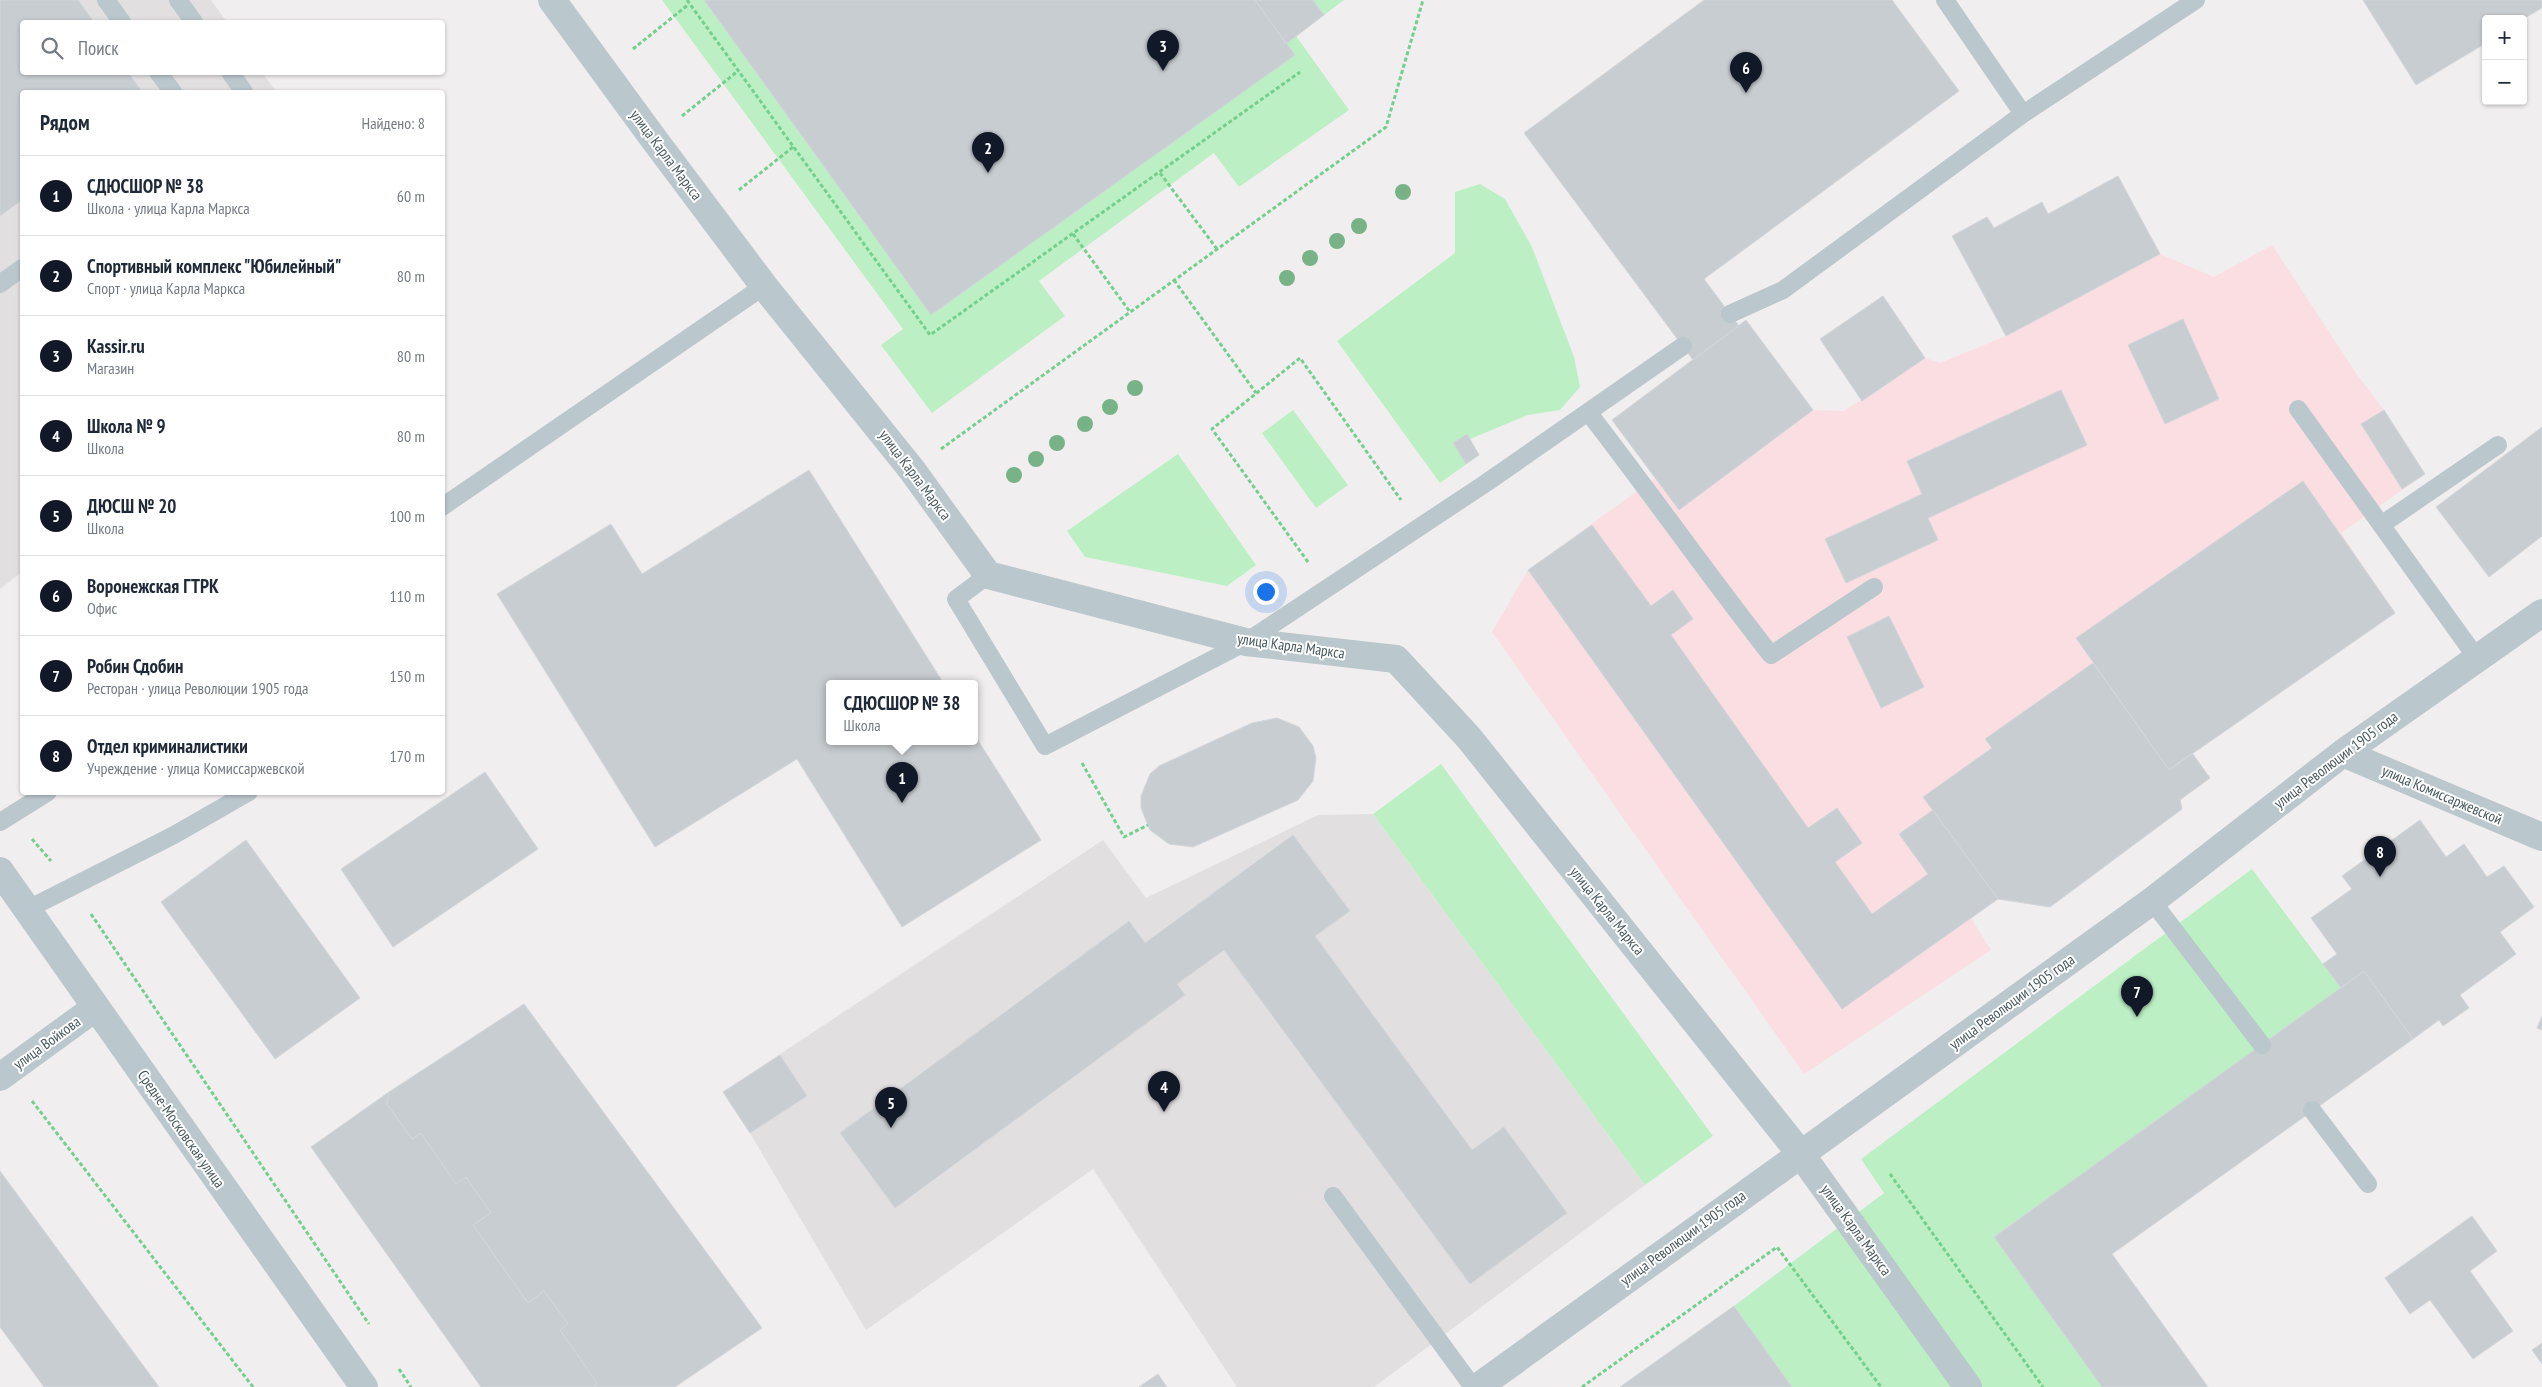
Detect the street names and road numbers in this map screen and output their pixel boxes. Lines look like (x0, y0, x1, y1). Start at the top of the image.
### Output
street label: улица Карла Маркса (626, 106, 707, 204)
street label: улица Карла Маркса (875, 426, 956, 524)
street label: улица Карла Маркса (1236, 629, 1346, 662)
street label: улица Революции 1905 года (2270, 707, 2401, 812)
street label: улица Комиссаржевской (2379, 761, 2505, 828)
street label: улица Карла Маркса (1566, 863, 1649, 959)
street label: улица Революции 1905 года (1945, 950, 2078, 1053)
street label: улица Войкова (9, 1012, 84, 1073)
street label: Средне-Московская улица (134, 1066, 229, 1191)
street label: улица Карла Маркса (1817, 1180, 1896, 1279)
street label: улица Революции 1905 года (1616, 1186, 1749, 1289)

